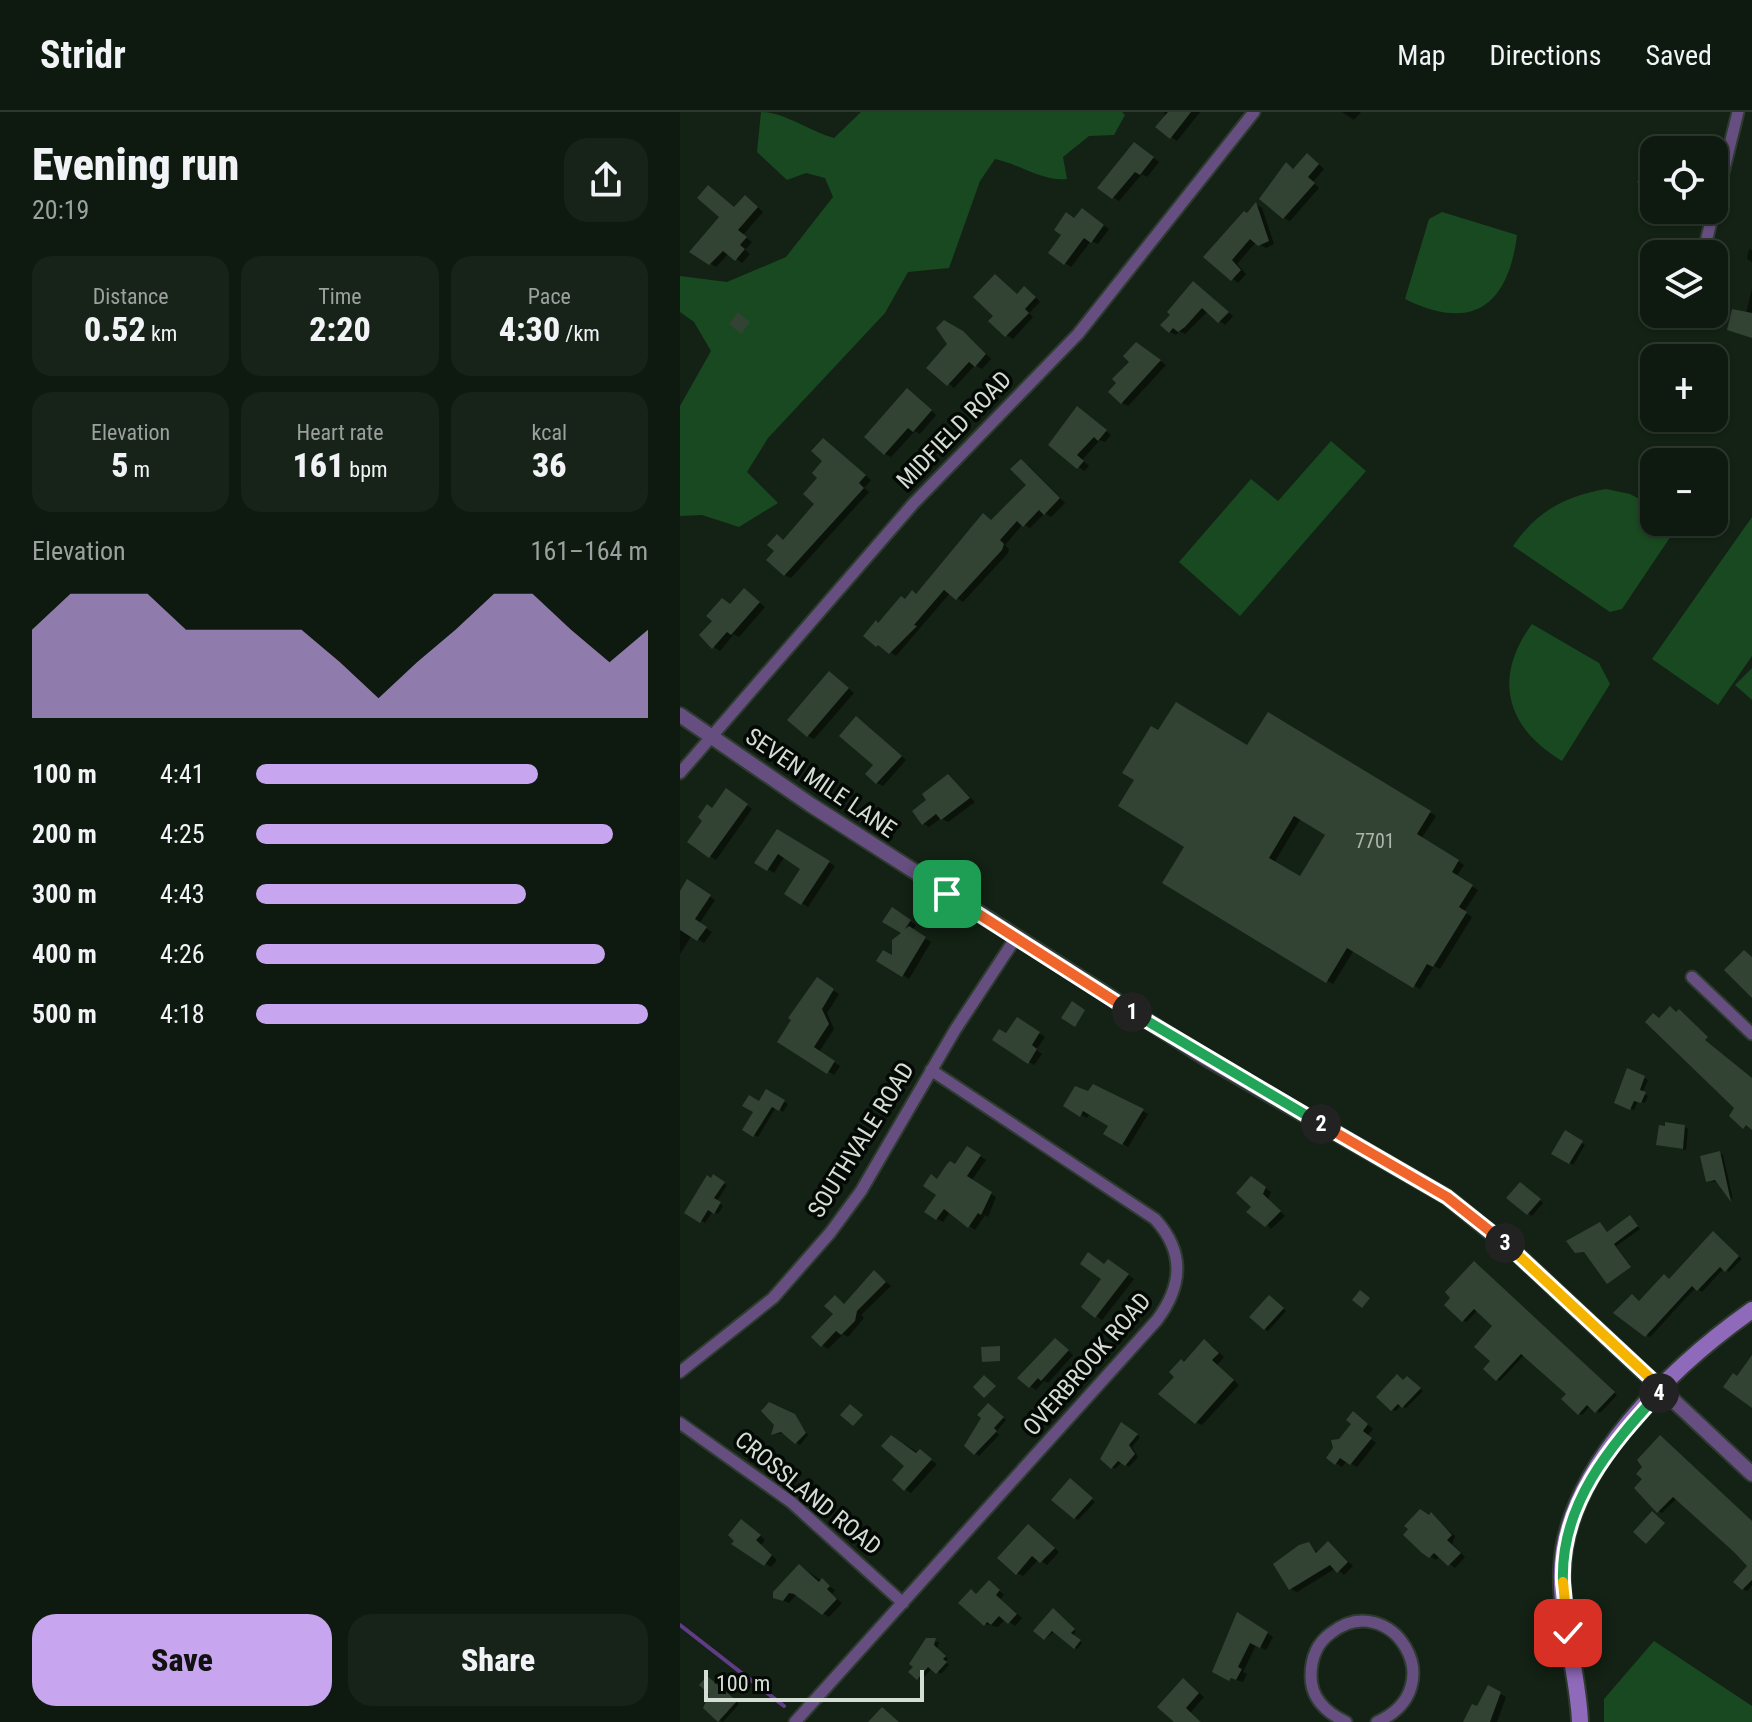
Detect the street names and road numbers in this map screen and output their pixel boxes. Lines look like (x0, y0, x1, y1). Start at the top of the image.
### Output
street label: MIDFIELD ROAD (891, 365, 1017, 495)
street label: SEVEN MILE LANE (740, 722, 902, 844)
street label: SOUTHVALE ROAD (802, 1057, 920, 1223)
street label: OVERBROOK ROAD (1017, 1287, 1157, 1441)
street label: CROSSLAND ROAD (729, 1426, 887, 1560)

